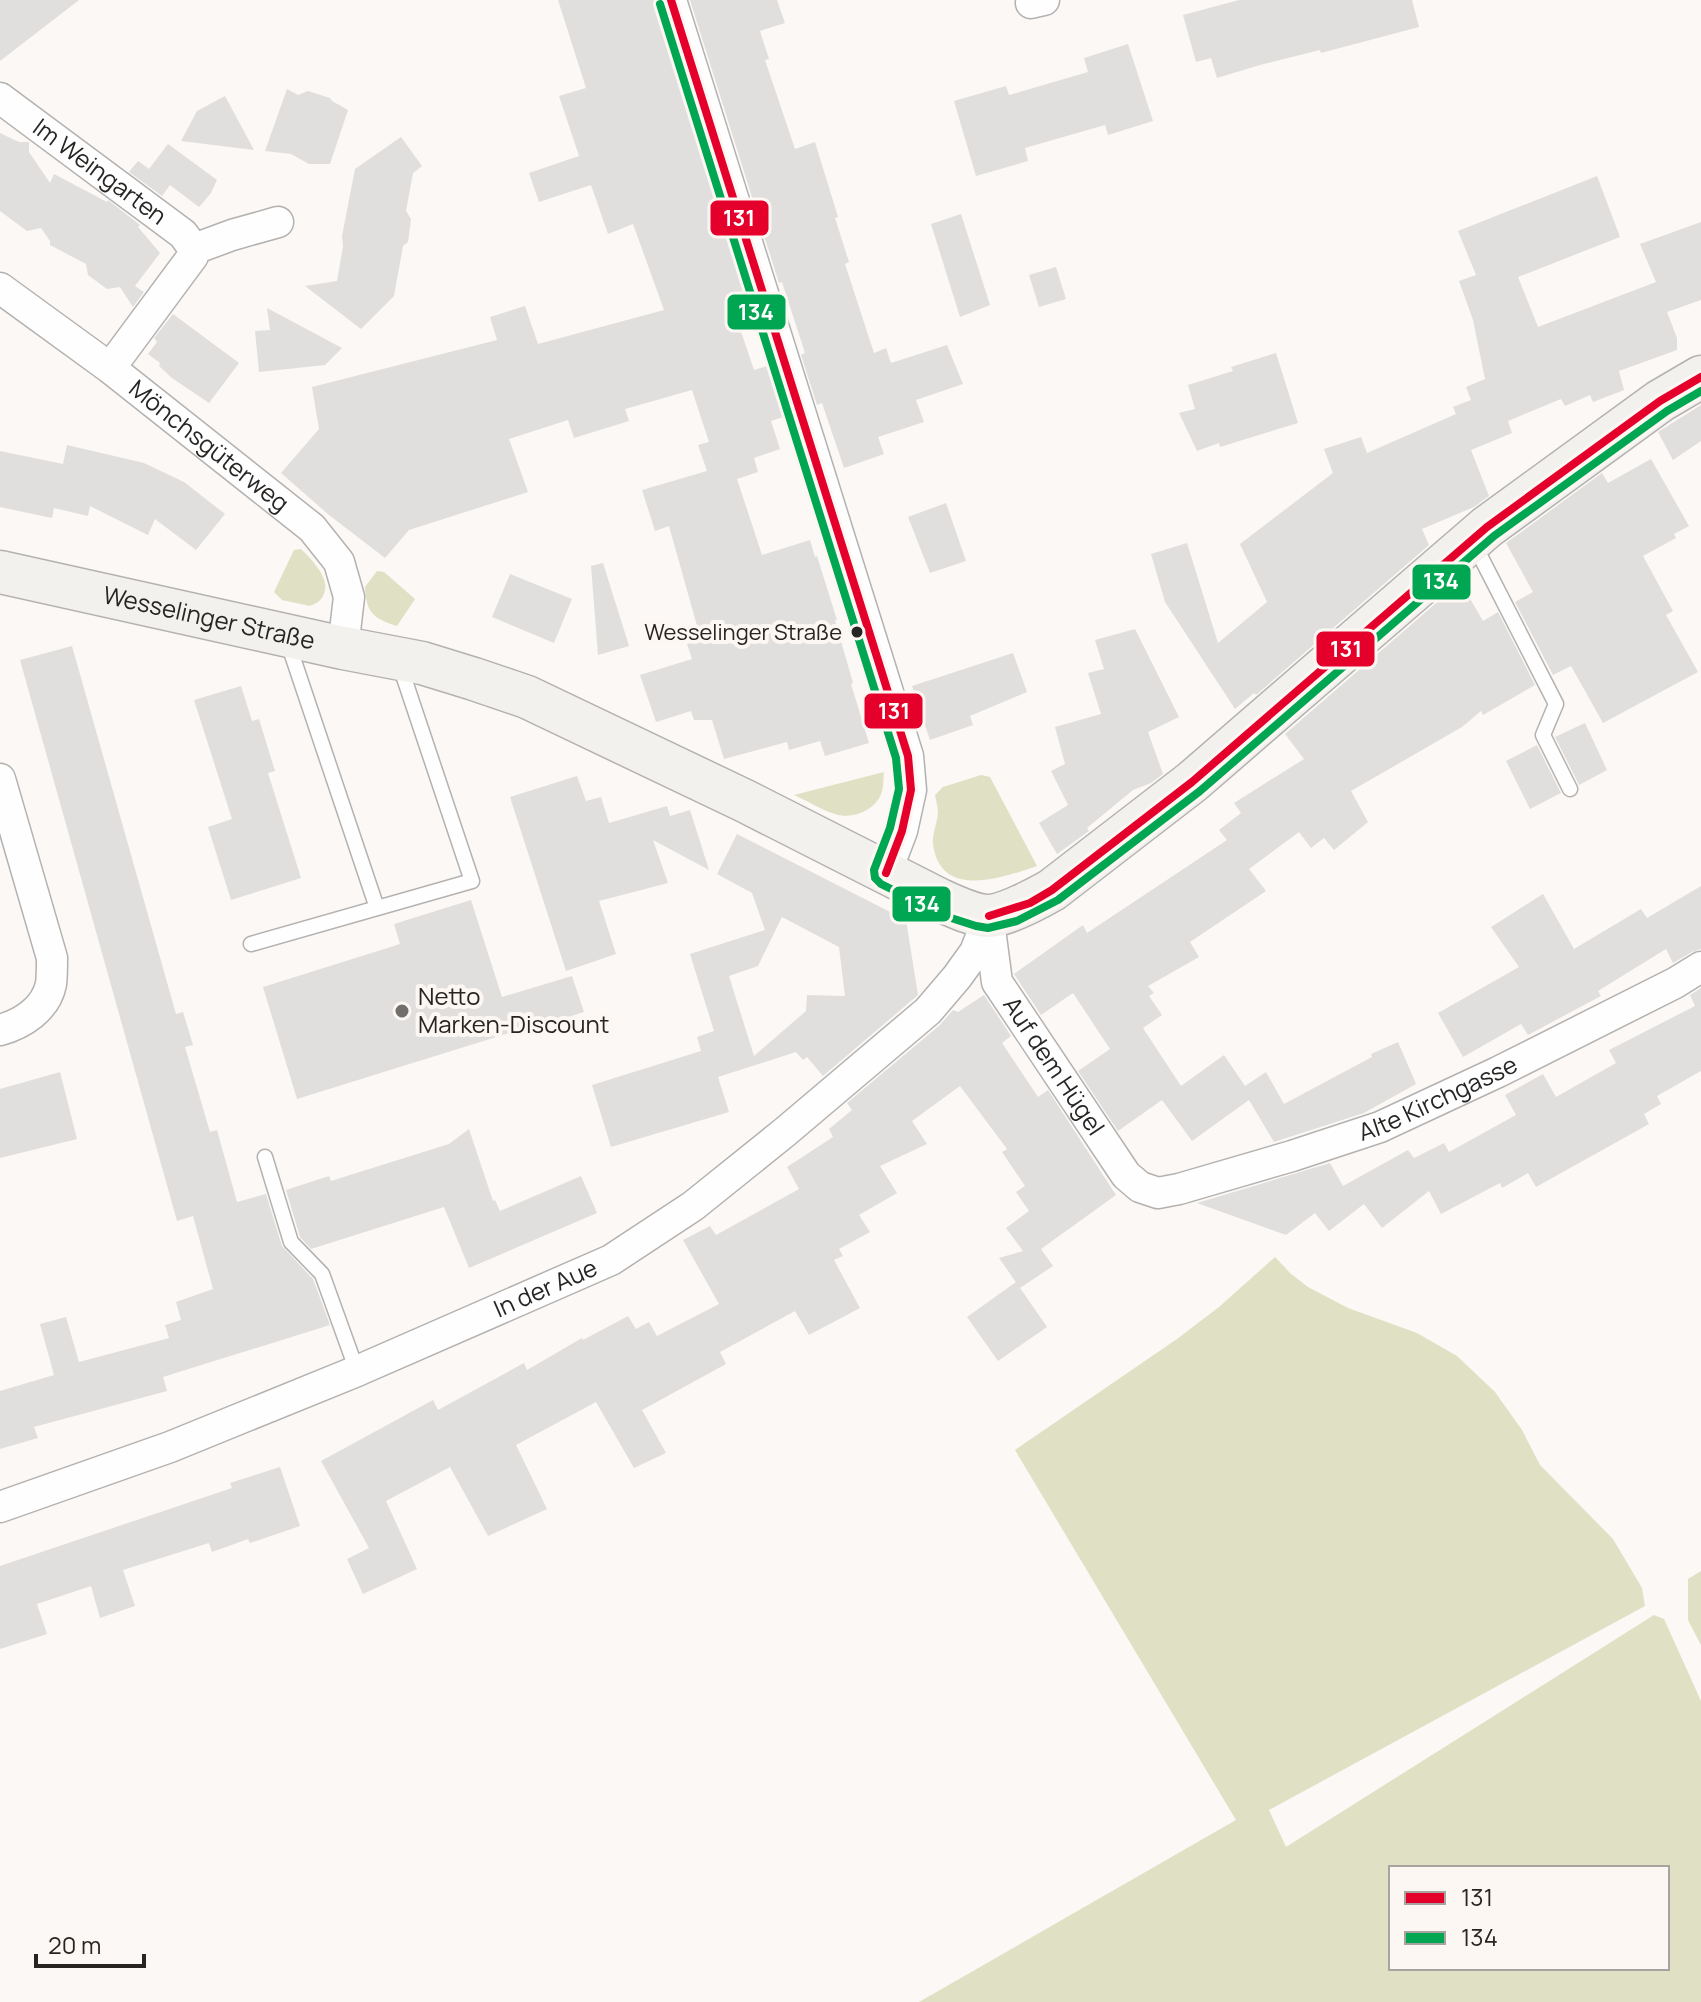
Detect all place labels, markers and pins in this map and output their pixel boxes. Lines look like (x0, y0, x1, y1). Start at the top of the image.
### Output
place label: Wesselinger Straße (644, 617, 842, 647)
marker: Wesselinger Straße (849, 624, 865, 640)
place label: Netto Marken-Discount (418, 979, 609, 1040)
marker: Netto Marken-Discount (393, 1002, 411, 1020)

